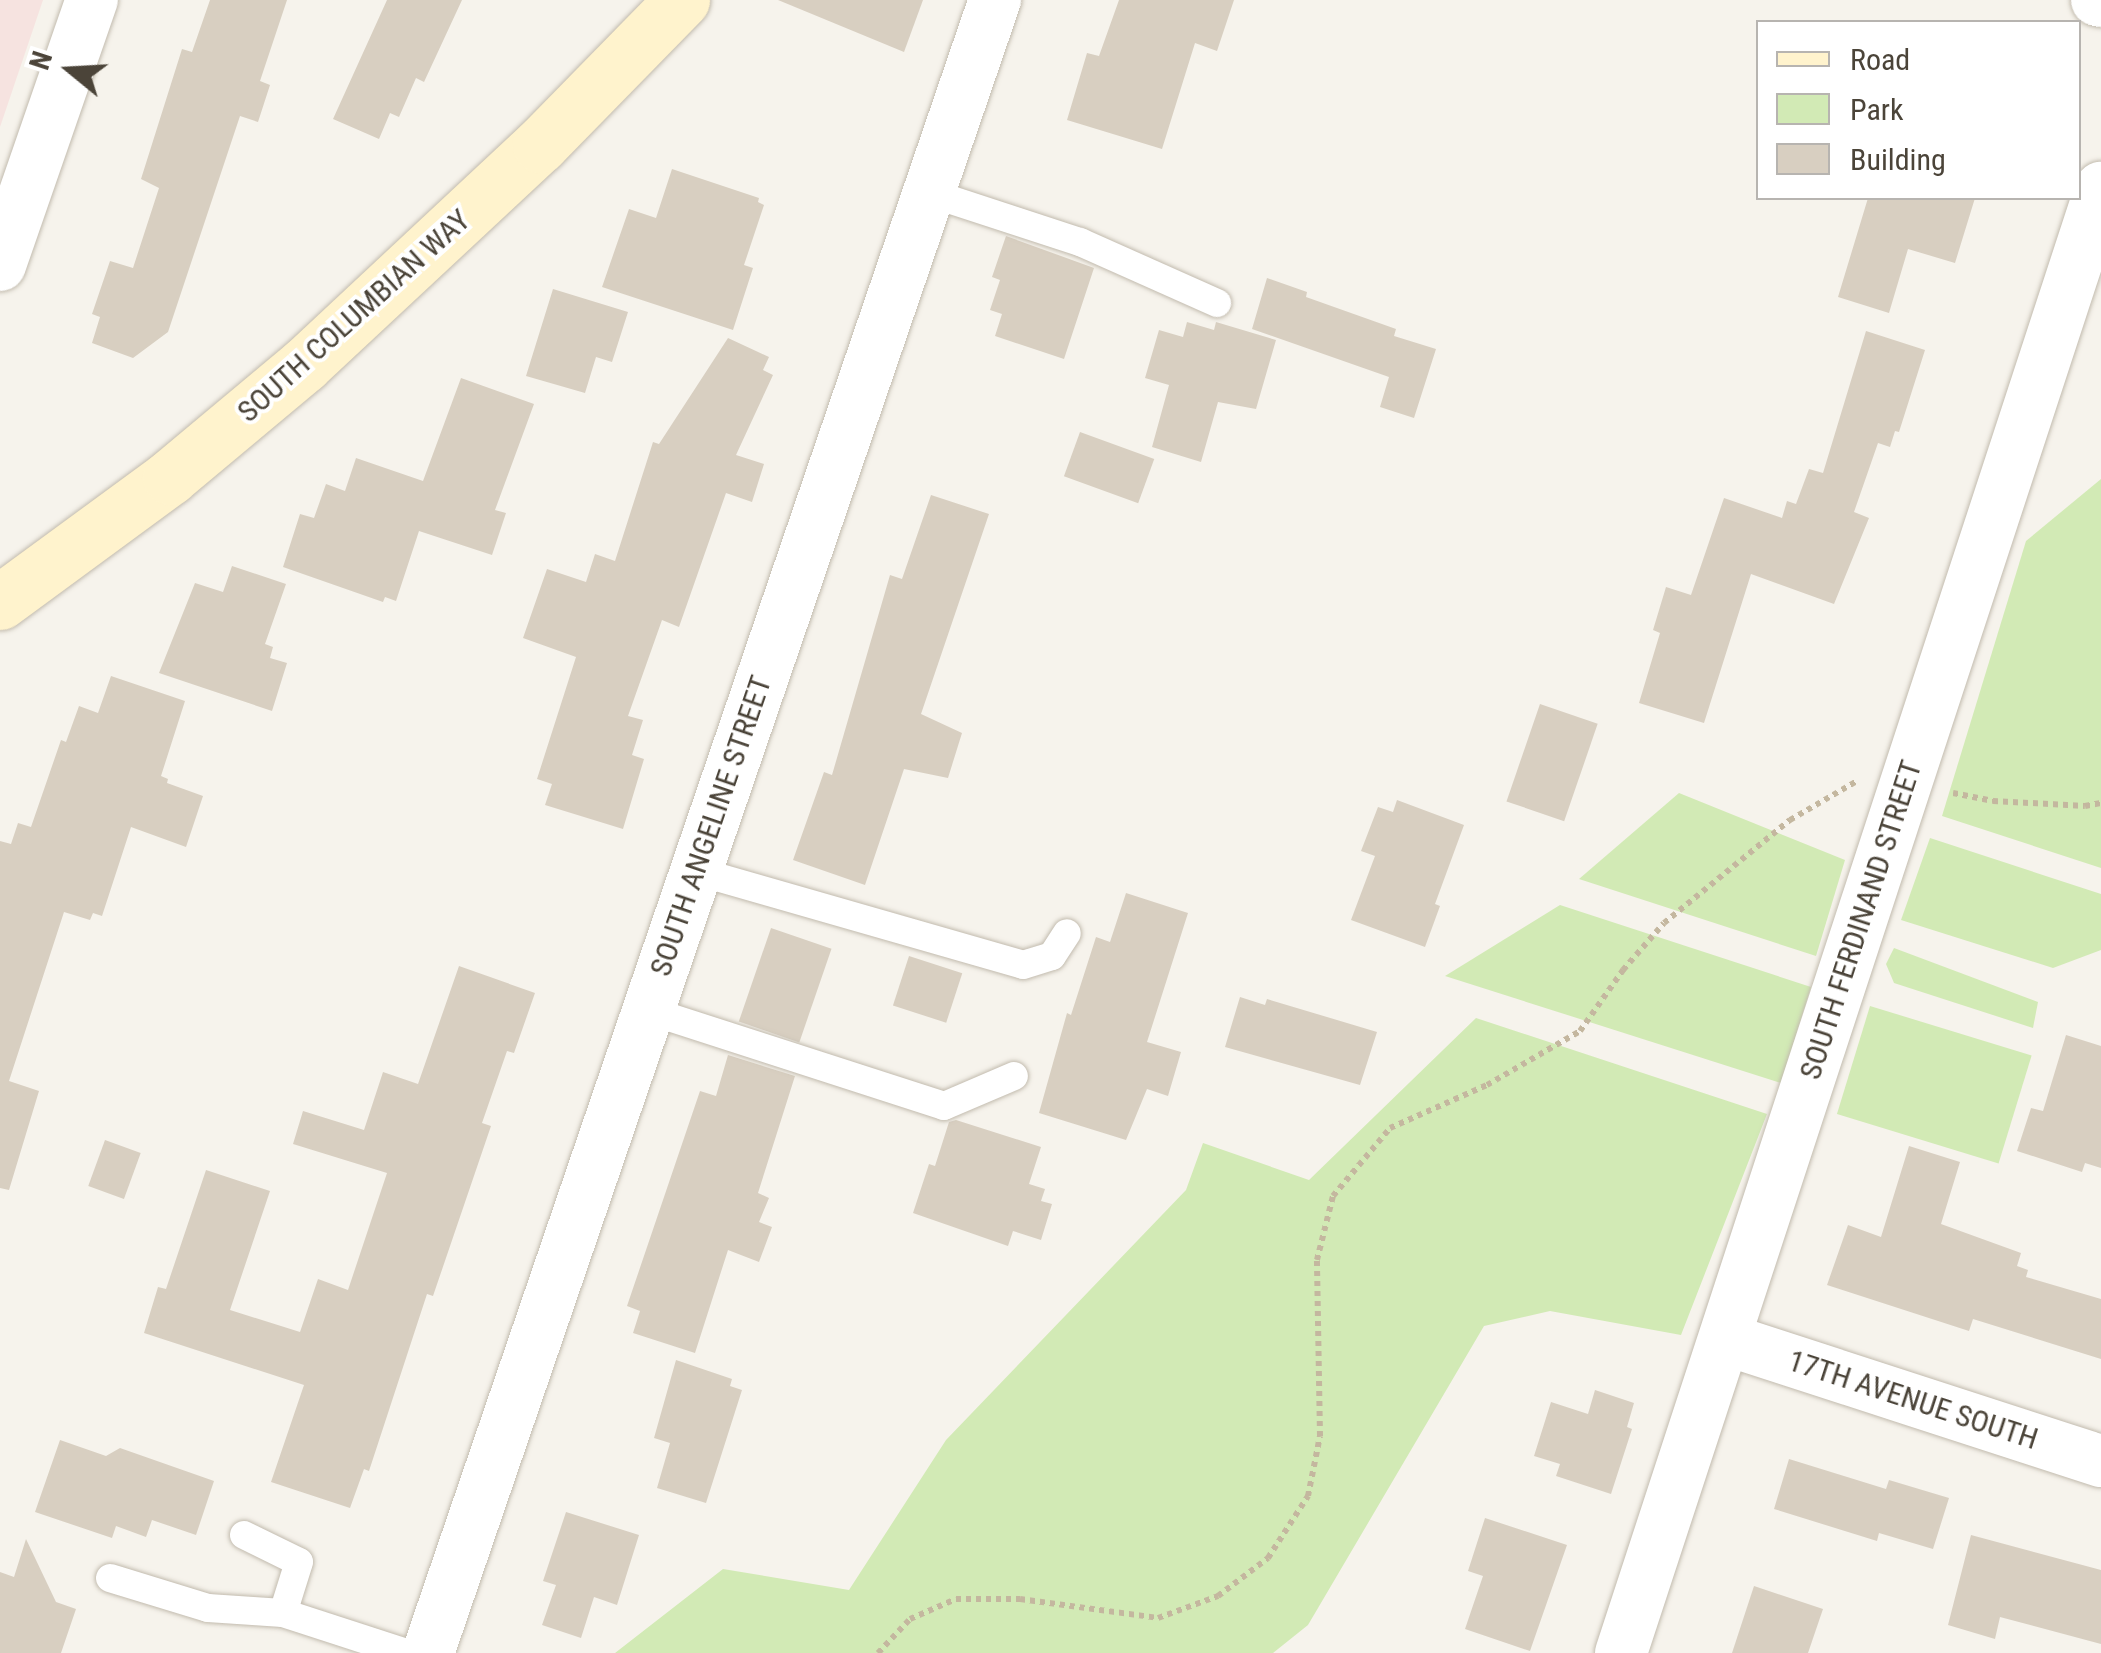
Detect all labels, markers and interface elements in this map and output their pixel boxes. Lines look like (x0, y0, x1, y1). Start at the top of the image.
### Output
north arrow (20, 20, 120, 120)
legend (1756, 20, 2081, 200)
text: Road (1850, 42, 1910, 77)
text: N (23, 47, 59, 74)
text: Park (1850, 92, 1904, 127)
text: Building (1850, 142, 1946, 177)
street label: SOUTH COLUMBIAN WAY (230, 202, 478, 430)
street label: SOUTH ANGELINE STREET (643, 671, 779, 981)
street label: SOUTH FERDINAND STREET (1792, 756, 1930, 1084)
street label: 17TH AVENUE SOUTH (1784, 1343, 2042, 1457)

